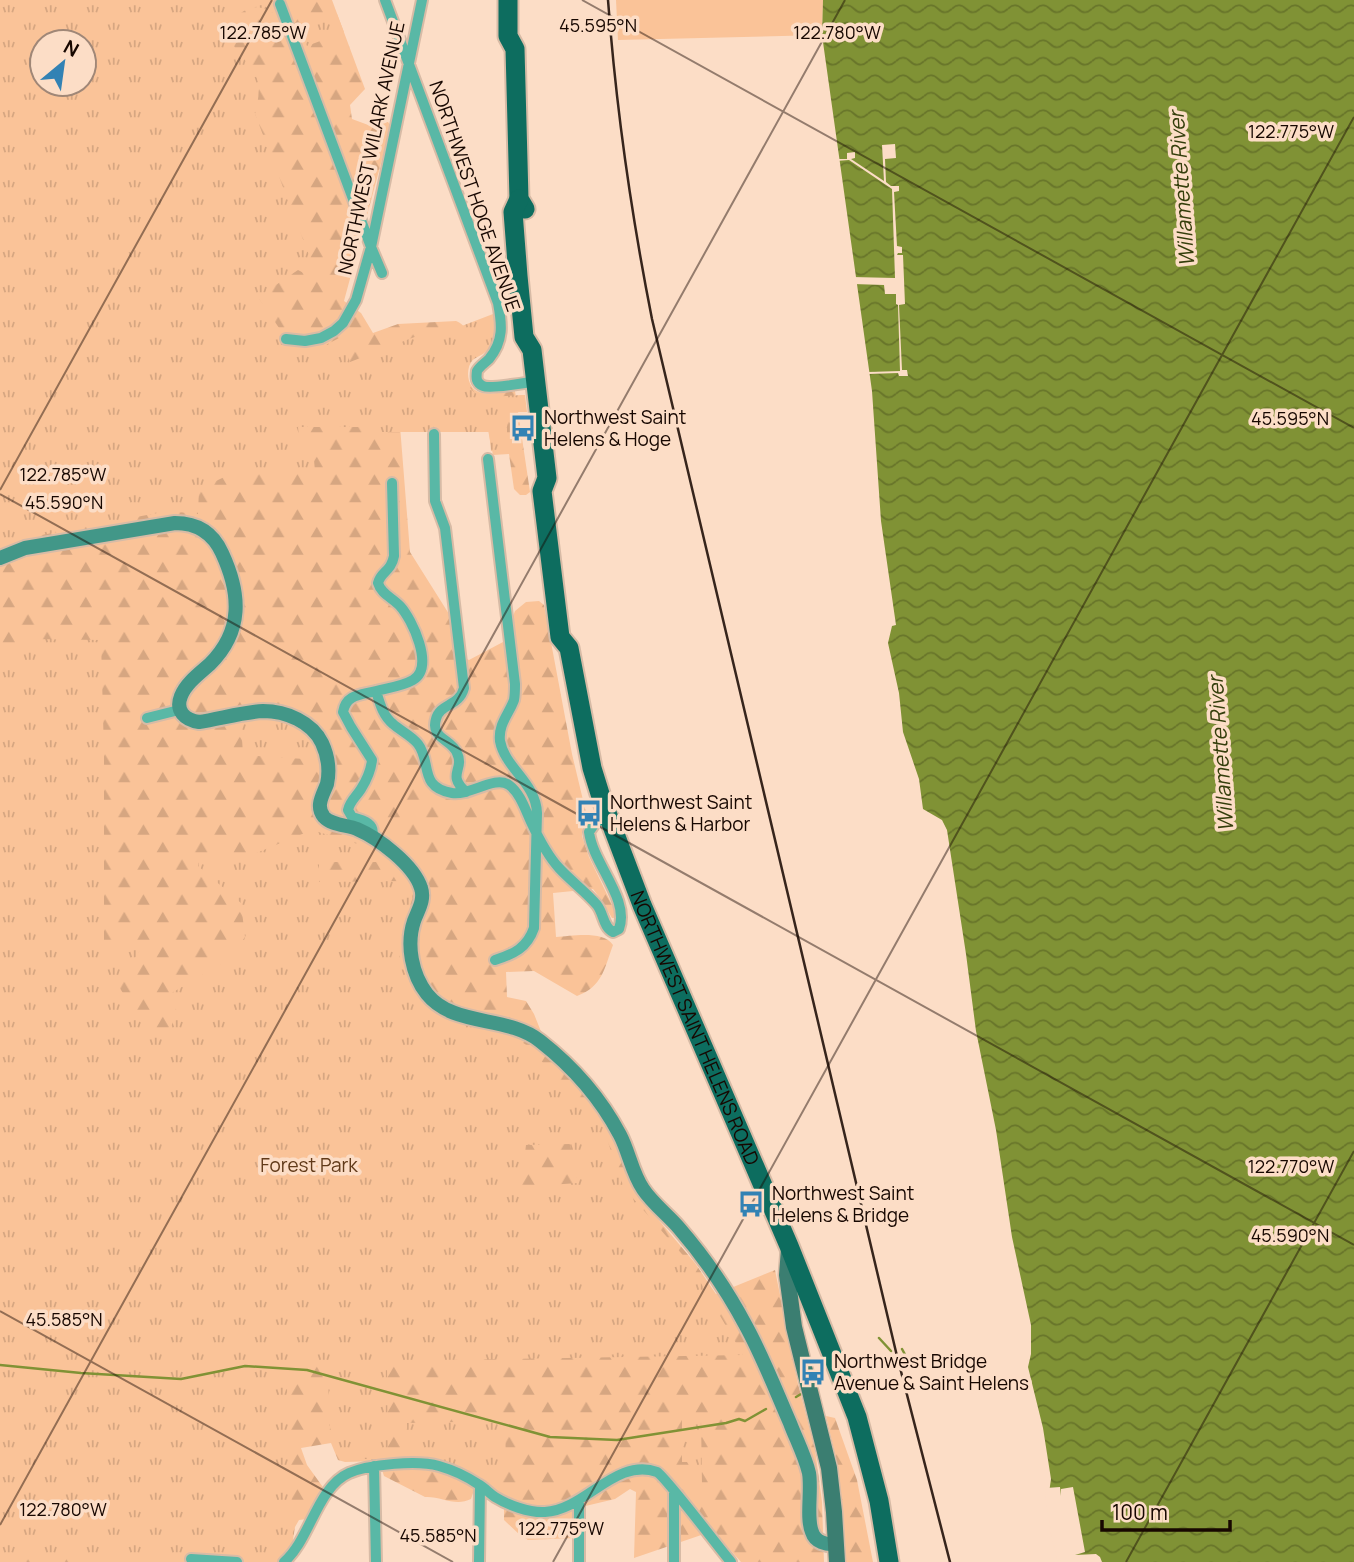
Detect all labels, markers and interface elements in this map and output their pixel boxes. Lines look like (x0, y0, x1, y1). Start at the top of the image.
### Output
text: 45.595°N (559, 13, 637, 37)
street label: NORTHWEST WILARK AVENUE (331, 19, 411, 277)
text: 122.785°W (220, 20, 307, 44)
text: 122.780°W (793, 20, 881, 44)
north arrow (28, 28, 98, 98)
text: N (59, 33, 84, 63)
street label: NORTHWEST HOGE AVENUE (423, 77, 527, 315)
water label: Willamette River (1161, 108, 1200, 268)
text: 122.775°W (1248, 119, 1334, 143)
place label: Northwest Saint Helens & Hoge (544, 404, 686, 452)
text: 45.595°N (1251, 406, 1329, 430)
bus stop icon: Northwest Saint Helens & Hoge (508, 413, 538, 443)
text: 122.785°W (20, 462, 107, 486)
text: 45.590°N (25, 490, 103, 514)
water label: Willamette River (1200, 673, 1239, 833)
place label: Northwest Saint Helens & Harbor (610, 789, 752, 837)
bus stop icon: Northwest Saint Helens & Harbor (574, 798, 604, 828)
street label: NORTHWEST SAINT HELENS ROAD (625, 887, 766, 1169)
park label: Forest Park (260, 1152, 358, 1178)
text: 122.770°W (1248, 1154, 1334, 1178)
place label: Northwest Saint Helens & Bridge (772, 1180, 914, 1228)
bus stop icon: Northwest Saint Helens & Bridge (736, 1189, 766, 1219)
text: 45.590°N (1251, 1223, 1329, 1247)
text: 45.585°N (25, 1307, 103, 1331)
place label: Northwest Bridge Avenue & Saint Helens (834, 1348, 1029, 1396)
bus stop icon: Northwest Bridge Avenue & Saint Helens (798, 1357, 828, 1387)
scale bar (1102, 1488, 1230, 1532)
text: 122.780°W (19, 1497, 107, 1521)
text: 100 m (1112, 1498, 1168, 1526)
text: 122.775°W (518, 1516, 604, 1540)
text: 45.585°N (399, 1523, 477, 1547)

